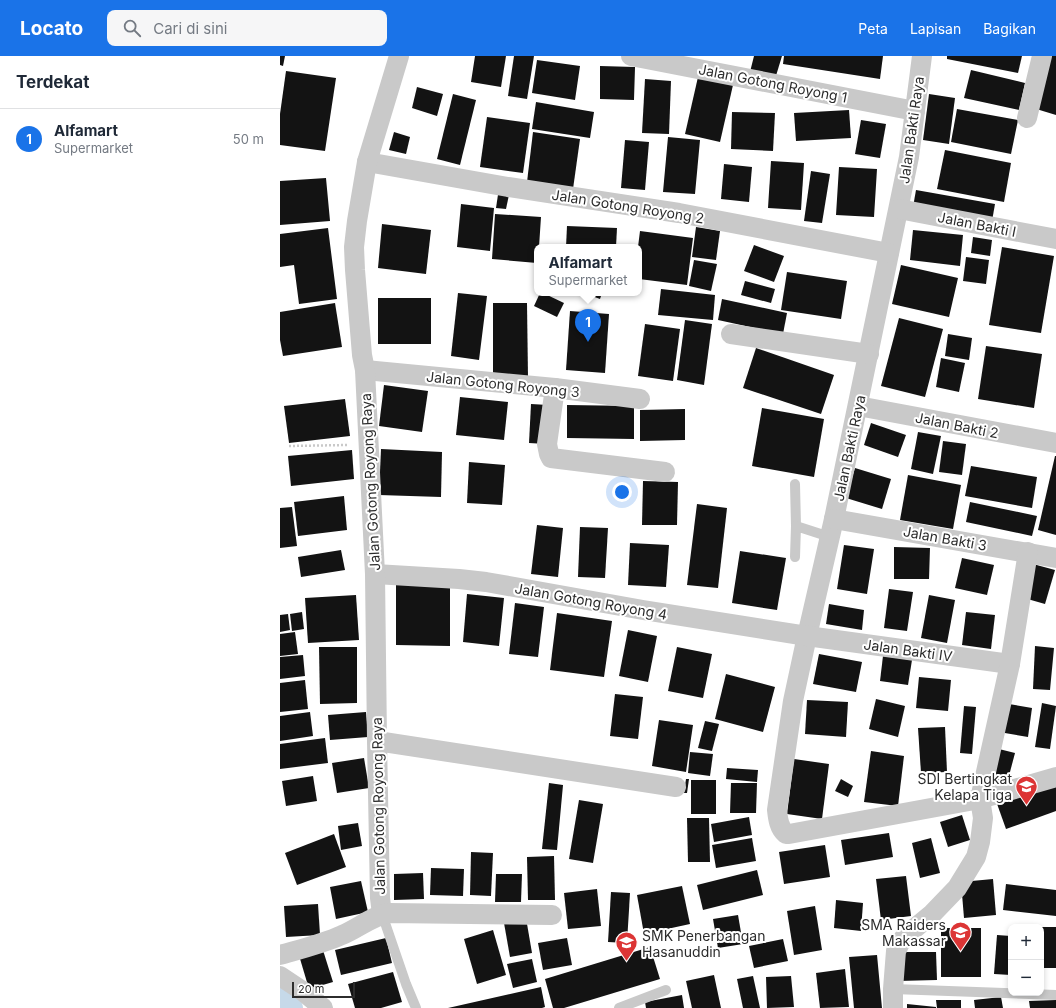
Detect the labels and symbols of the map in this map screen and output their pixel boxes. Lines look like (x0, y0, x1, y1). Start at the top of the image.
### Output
street label: Jalan Gotong Royong 1 (697, 60, 849, 106)
street label: Jalan Bakti Raya (895, 75, 927, 185)
street label: Jalan Gotong Royong 2 (551, 186, 705, 226)
street label: Jalan Bakti I (936, 208, 1018, 240)
pin: 1 (575, 309, 601, 342)
street label: Jalan Gotong Royong 3 (425, 367, 581, 401)
street label: Jalan Gotong Royong Raya (357, 393, 383, 571)
street label: Jalan Bakti Raya (829, 393, 869, 503)
street label: Jalan Bakti 2 (914, 409, 1000, 441)
your location (612, 482, 632, 502)
street label: Jalan Bakti 3 (902, 522, 988, 554)
street label: Jalan Gotong Royong 4 (513, 579, 669, 623)
street label: Jalan Bakti IV (863, 635, 954, 665)
street label: Jalan Gotong Royong Raya (368, 717, 388, 895)
place label: SDI Bertingkat Kelapa Tiga (917, 770, 1012, 803)
school or university icon: SDI Bertingkat Kelapa Tiga (1014, 773, 1040, 806)
place label: SMA Raiders Makassar (861, 916, 946, 949)
school or university icon: SMA Raiders Makassar (948, 919, 974, 952)
place label: SMK Penerbangan Hasanuddin (642, 927, 765, 960)
school or university icon: SMK Penerbangan Hasanuddin (614, 930, 640, 963)
scale bar (292, 980, 355, 999)

